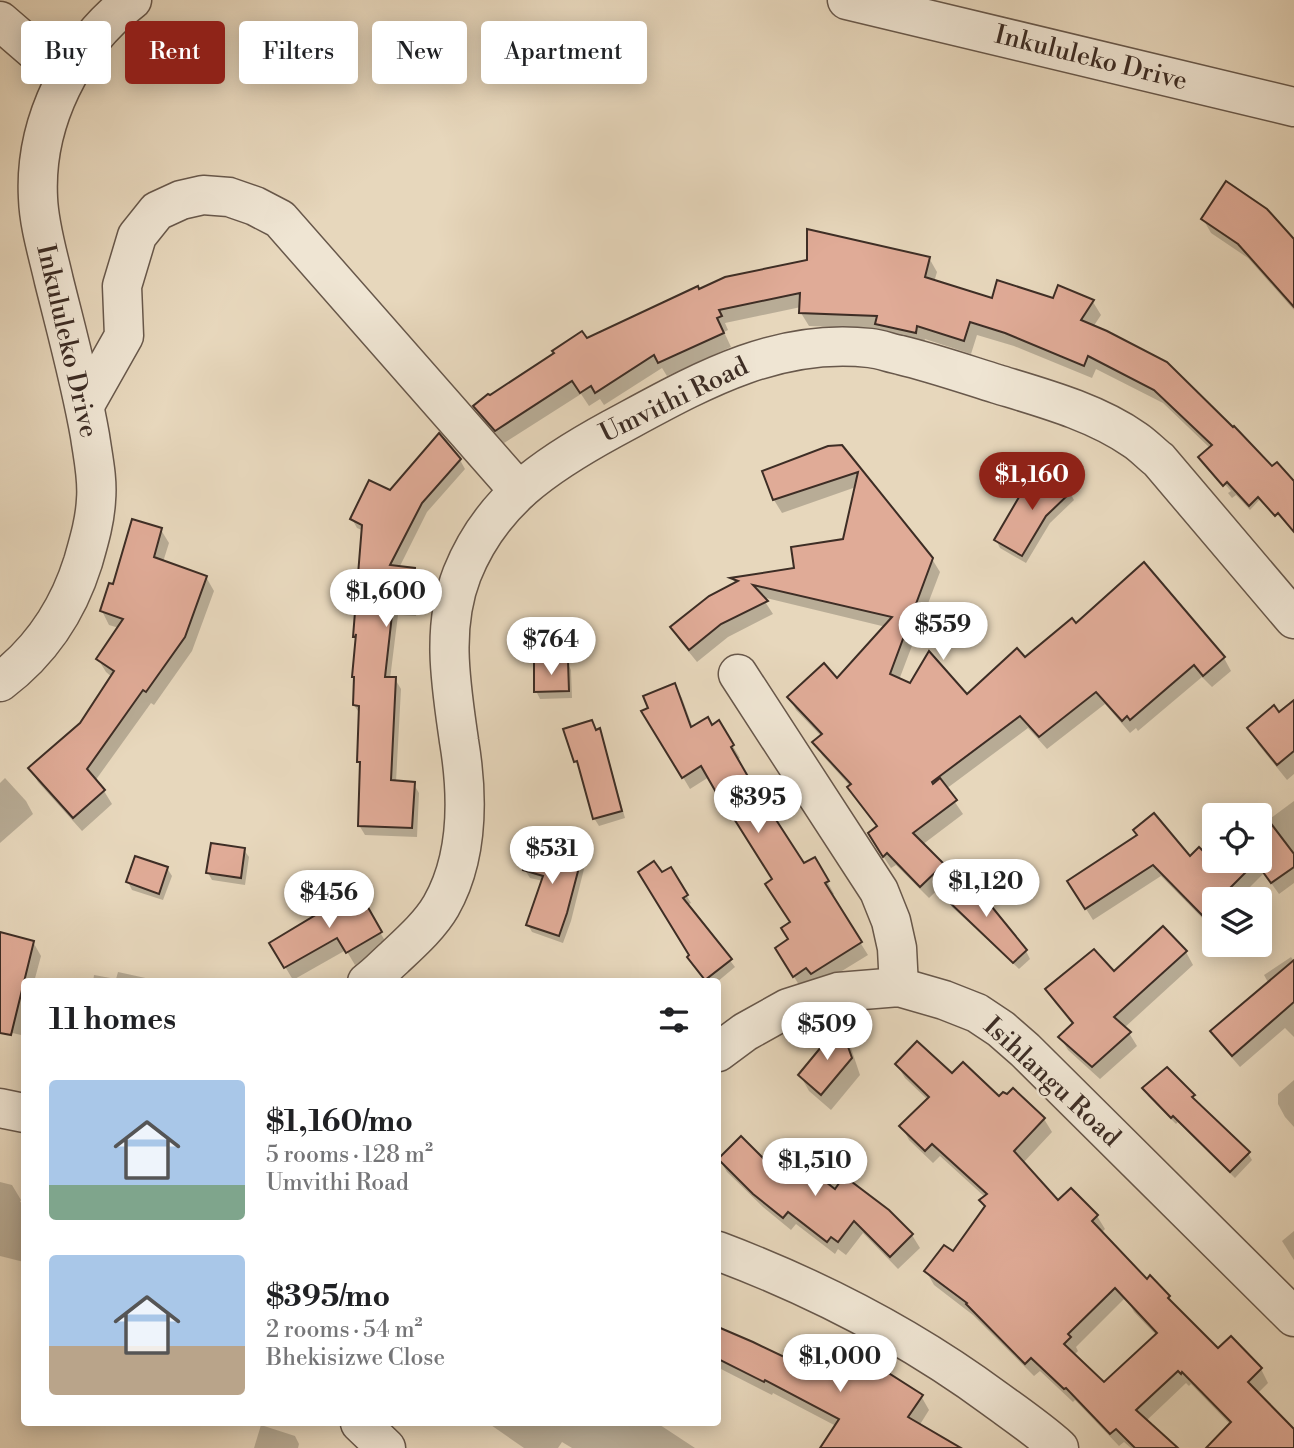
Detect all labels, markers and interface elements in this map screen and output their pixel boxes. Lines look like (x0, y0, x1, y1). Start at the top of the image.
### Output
street label: Inkululeko Drive (991, 19, 1191, 97)
chip: Buy (21, 21, 111, 84)
chip: Rent (125, 21, 225, 84)
chip: Filters (239, 21, 358, 84)
chip: New (372, 21, 467, 84)
chip: Apartment (481, 21, 647, 84)
street label: Inkululeko Drive (29, 241, 105, 441)
street label: Umvithi Road (594, 350, 754, 450)
pin: $1,160 (975, 452, 1089, 512)
text: $1,160 (995, 461, 1069, 489)
pin: $1,600 (329, 570, 443, 629)
text: $1,600 (346, 578, 426, 606)
pin: $559 (902, 602, 984, 662)
text: $559 (915, 611, 971, 639)
pin: $764 (510, 618, 592, 677)
text: $764 (523, 626, 579, 654)
pin: $395 (717, 776, 799, 835)
text: $395 (730, 784, 786, 812)
map controls (1202, 803, 1272, 957)
button: locate (1202, 803, 1272, 873)
pin: $531 (511, 826, 593, 886)
text: $531 (526, 835, 578, 863)
pin: $1,120 (929, 860, 1043, 919)
text: $1,120 (949, 868, 1023, 896)
pin: $456 (288, 870, 370, 930)
text: $456 (300, 879, 358, 907)
button: layers (1202, 887, 1272, 957)
text: 11 homes (49, 1001, 176, 1039)
icon: filters (655, 1001, 693, 1039)
pin: $509 (786, 1002, 868, 1062)
street label: Isihlangu Road (977, 1010, 1127, 1154)
text: $509 (797, 1011, 857, 1039)
text: $1,160/mo (266, 1103, 413, 1141)
icon: home (105, 1108, 189, 1192)
pin: $1,510 (758, 1138, 872, 1198)
text: 5 rooms · 128 m² (266, 1141, 433, 1169)
text: $1,510 (778, 1147, 852, 1175)
text: Umvithi Road (266, 1169, 409, 1197)
text: $395/mo (266, 1278, 390, 1316)
icon: home (105, 1283, 189, 1367)
text: 2 rooms · 54 m² (266, 1316, 423, 1344)
pin: $1,000 (783, 1334, 897, 1394)
text: $1,000 (799, 1343, 881, 1371)
text: Bhekisizwe Close (266, 1344, 445, 1372)

